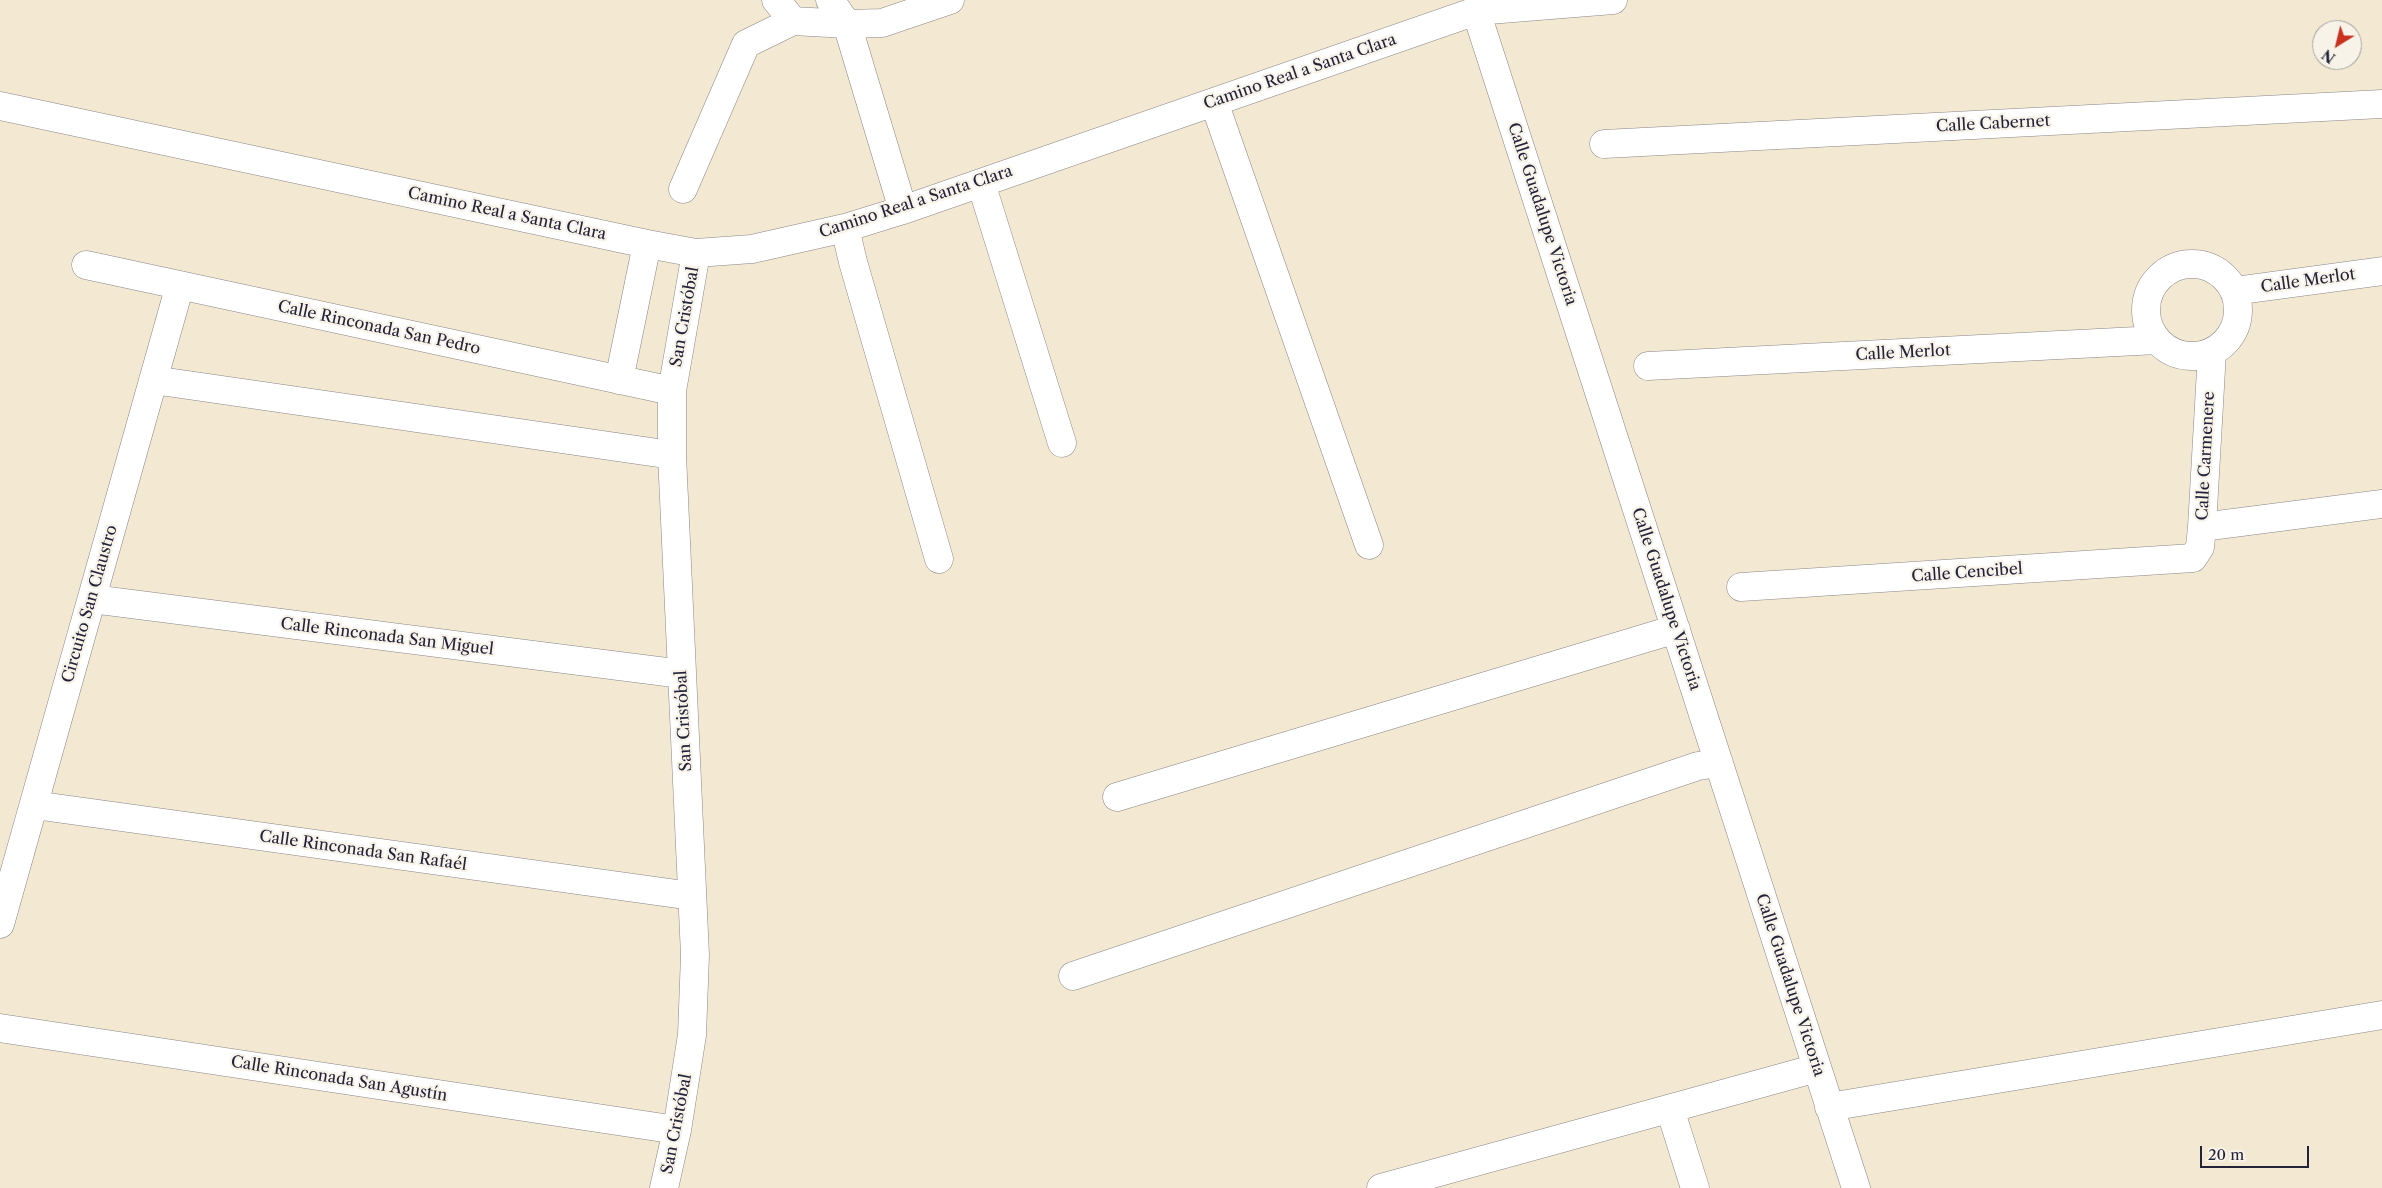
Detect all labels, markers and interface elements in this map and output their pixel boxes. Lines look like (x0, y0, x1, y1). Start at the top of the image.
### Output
north arrow (2312, 20, 2362, 70)
street label: Camino Real a Santa Clara (1201, 30, 1399, 114)
text: N (2319, 45, 2339, 67)
street label: Calle Cabernet (1935, 111, 2051, 137)
street label: Calle Guadalupe Victoria (1503, 120, 1581, 308)
street label: Camino Real a Santa Clara (817, 162, 1015, 242)
street label: Camino Real a Santa Clara (406, 184, 608, 244)
street label: San Cristóbal (667, 265, 703, 369)
street label: Calle Merlot (2260, 265, 2356, 297)
street label: Calle Rinconada San Pedro (276, 297, 482, 359)
street label: Calle Merlot (1855, 341, 1951, 365)
street label: Calle Carmenere (2193, 391, 2219, 521)
street label: Calle Guadalupe Victoria (1627, 505, 1705, 693)
street label: Circuito San Claustro (58, 523, 122, 685)
street label: Calle Cencibel (1911, 560, 2023, 586)
street label: Calle Rinconada San Miguel (279, 614, 495, 660)
street label: San Cristóbal (672, 670, 696, 772)
street label: Calle Rinconada San Rafaél (258, 827, 468, 875)
street label: Calle Guadalupe Victoria (1751, 891, 1829, 1079)
street label: Calle Rinconada San Agustín (229, 1052, 449, 1106)
street label: San Cristóbal (658, 1072, 696, 1176)
scale bar (2202, 1136, 2311, 1168)
text: 20 m (2208, 1145, 2244, 1164)

